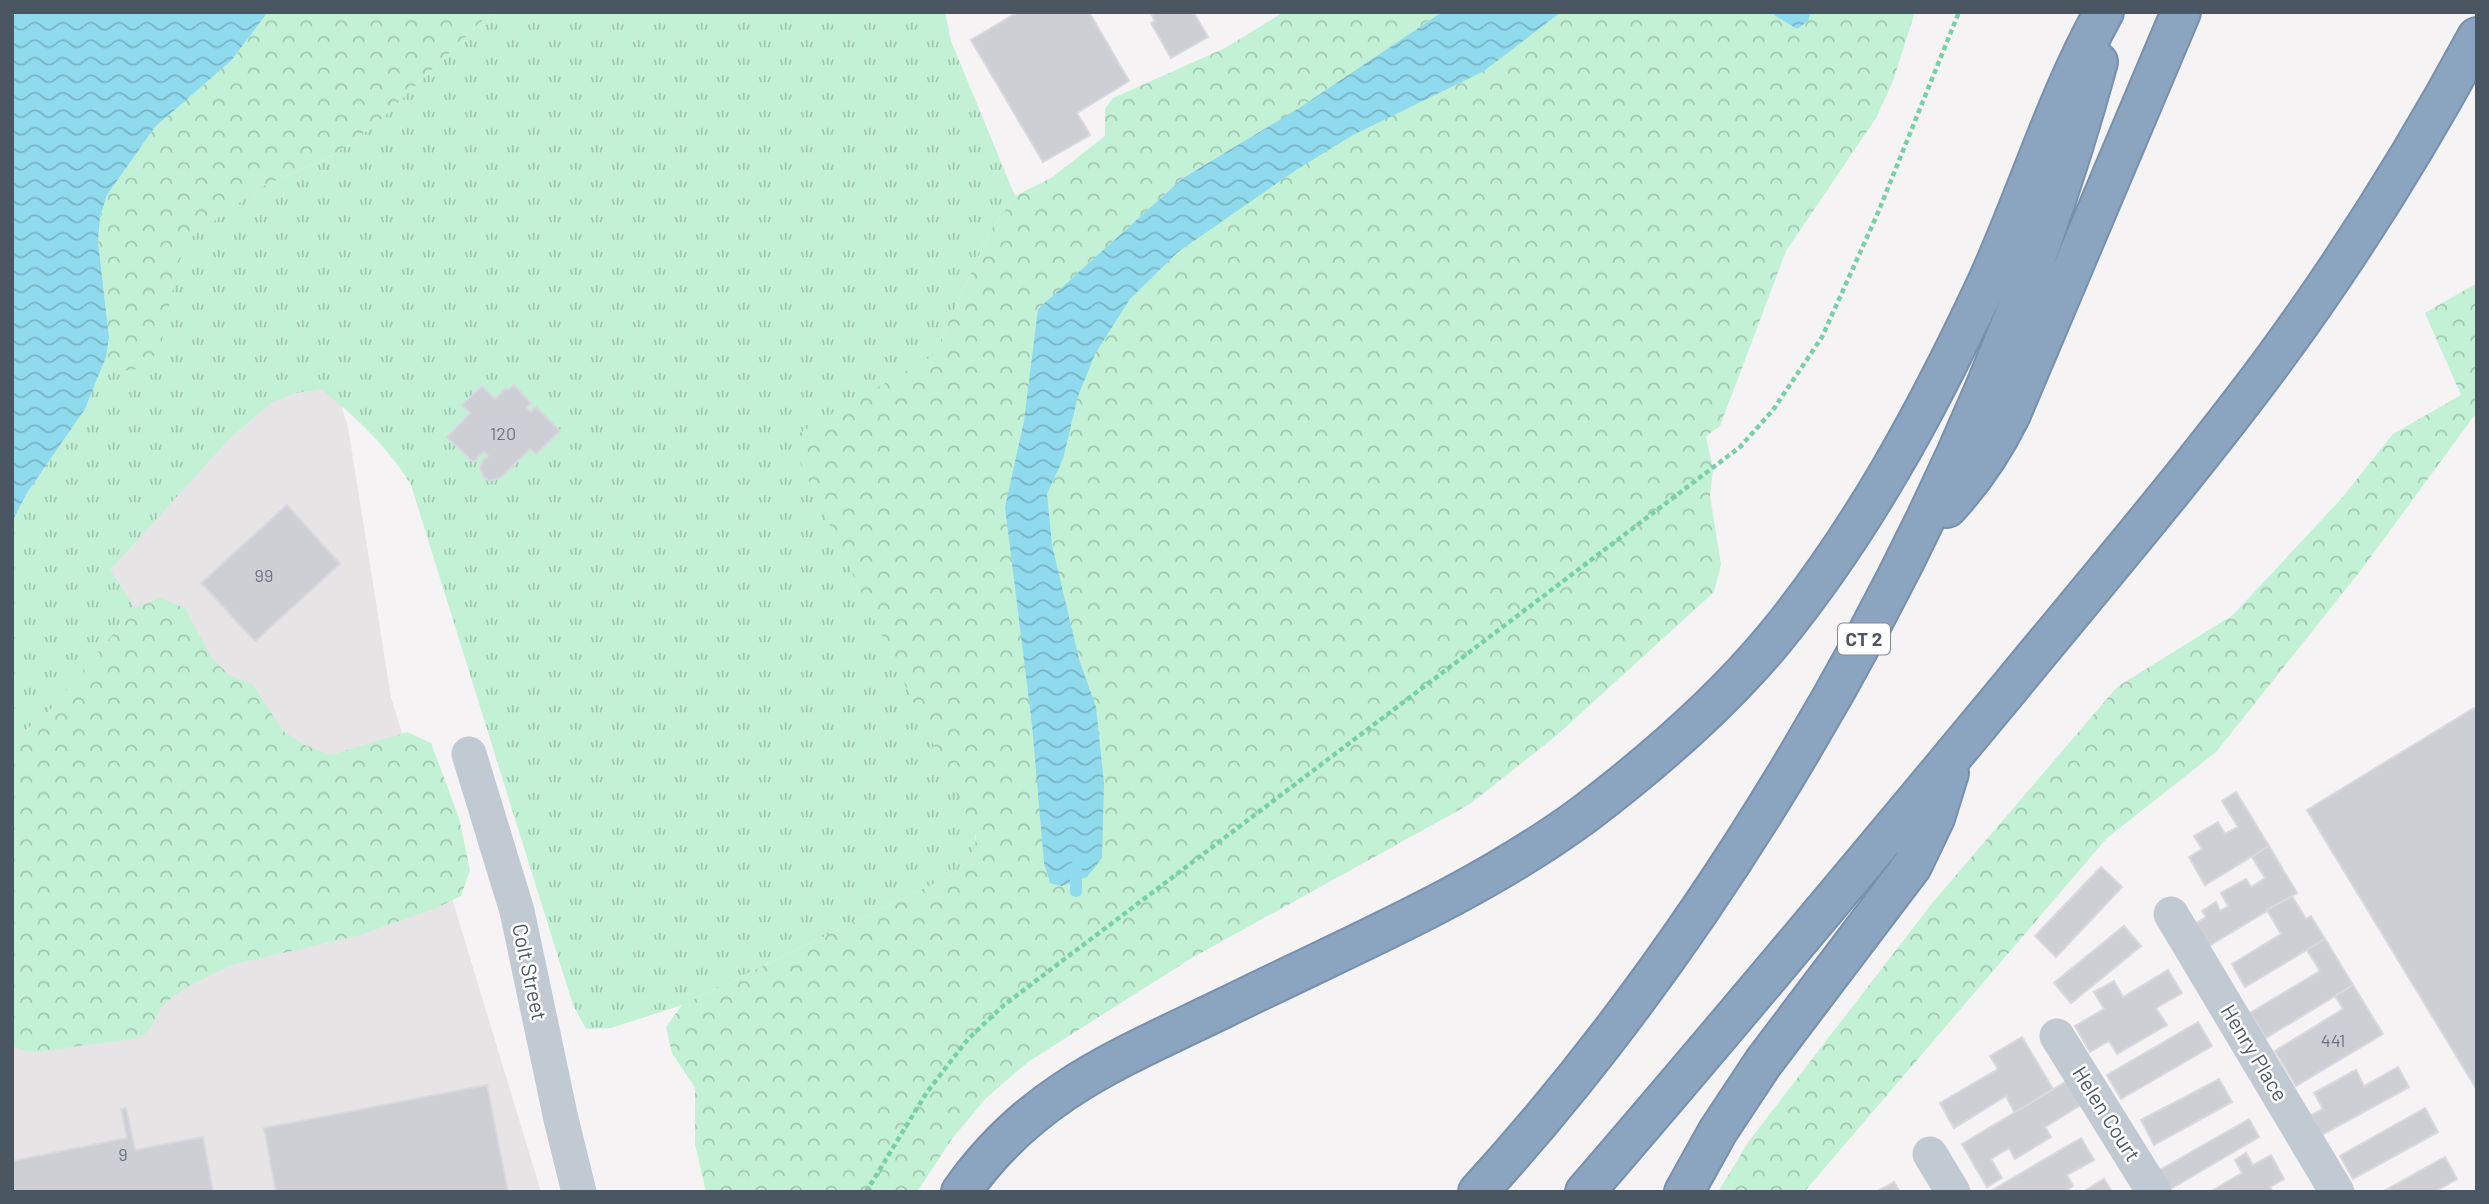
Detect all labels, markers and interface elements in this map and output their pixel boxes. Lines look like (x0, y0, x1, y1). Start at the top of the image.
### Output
house number: 120 (490, 422, 516, 444)
house number: 99 (255, 564, 273, 586)
road number: CT 2 (1838, 624, 1890, 654)
street label: Colt Street (508, 921, 553, 1022)
street label: Henry Place (2217, 999, 2294, 1105)
house number: 441 (2321, 1029, 2345, 1051)
street label: Helen Court (2068, 1061, 2146, 1165)
house number: 9 (118, 1143, 128, 1165)

